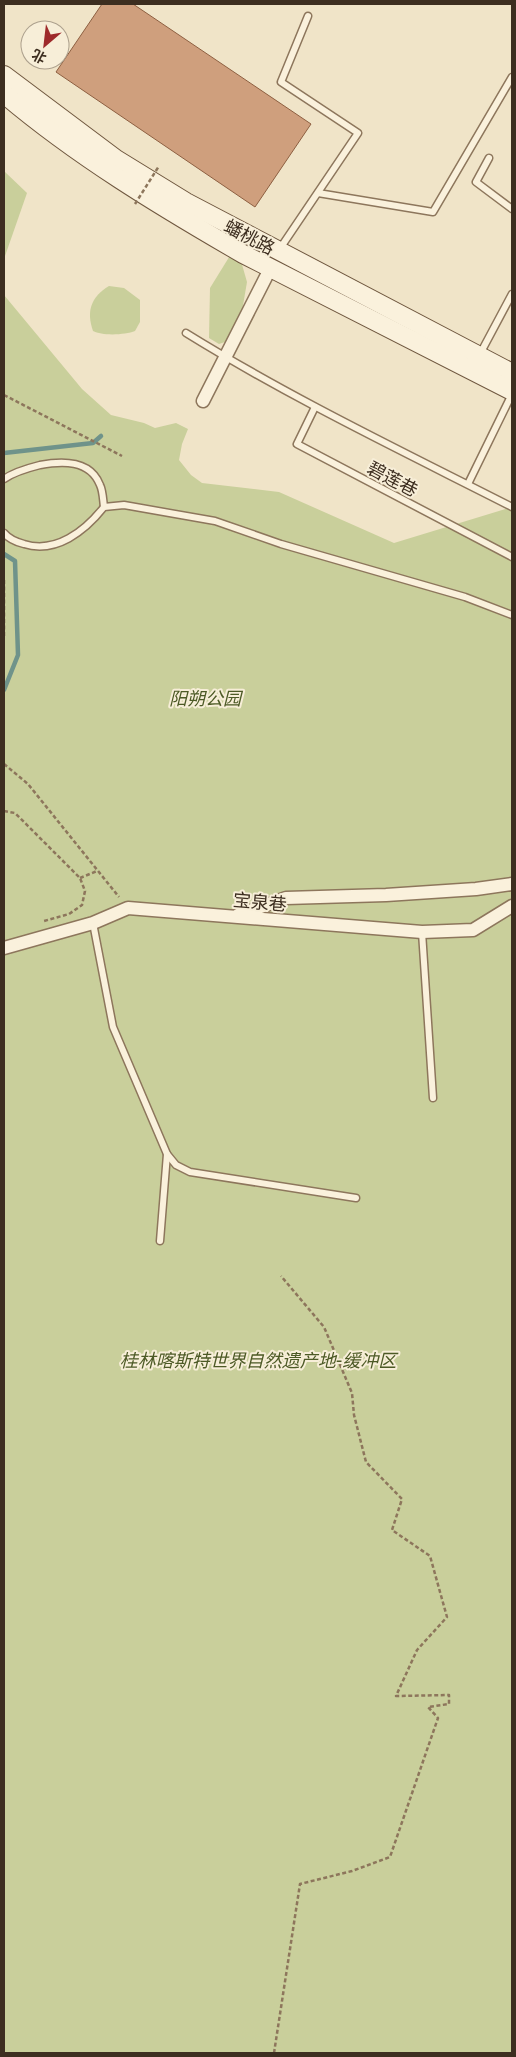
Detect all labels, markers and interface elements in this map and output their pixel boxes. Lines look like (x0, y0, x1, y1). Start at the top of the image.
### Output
north arrow (20, 20, 70, 70)
text: 北 (28, 45, 49, 69)
street label: 蟠桃路 (220, 211, 280, 261)
street label: 碧莲巷 (363, 453, 423, 503)
park label: 阳朔公园 (169, 684, 244, 711)
street label: 宝泉巷 (232, 885, 288, 917)
park label: 桂林喀斯特世界自然遗产地-缓冲区 (120, 1346, 399, 1373)

